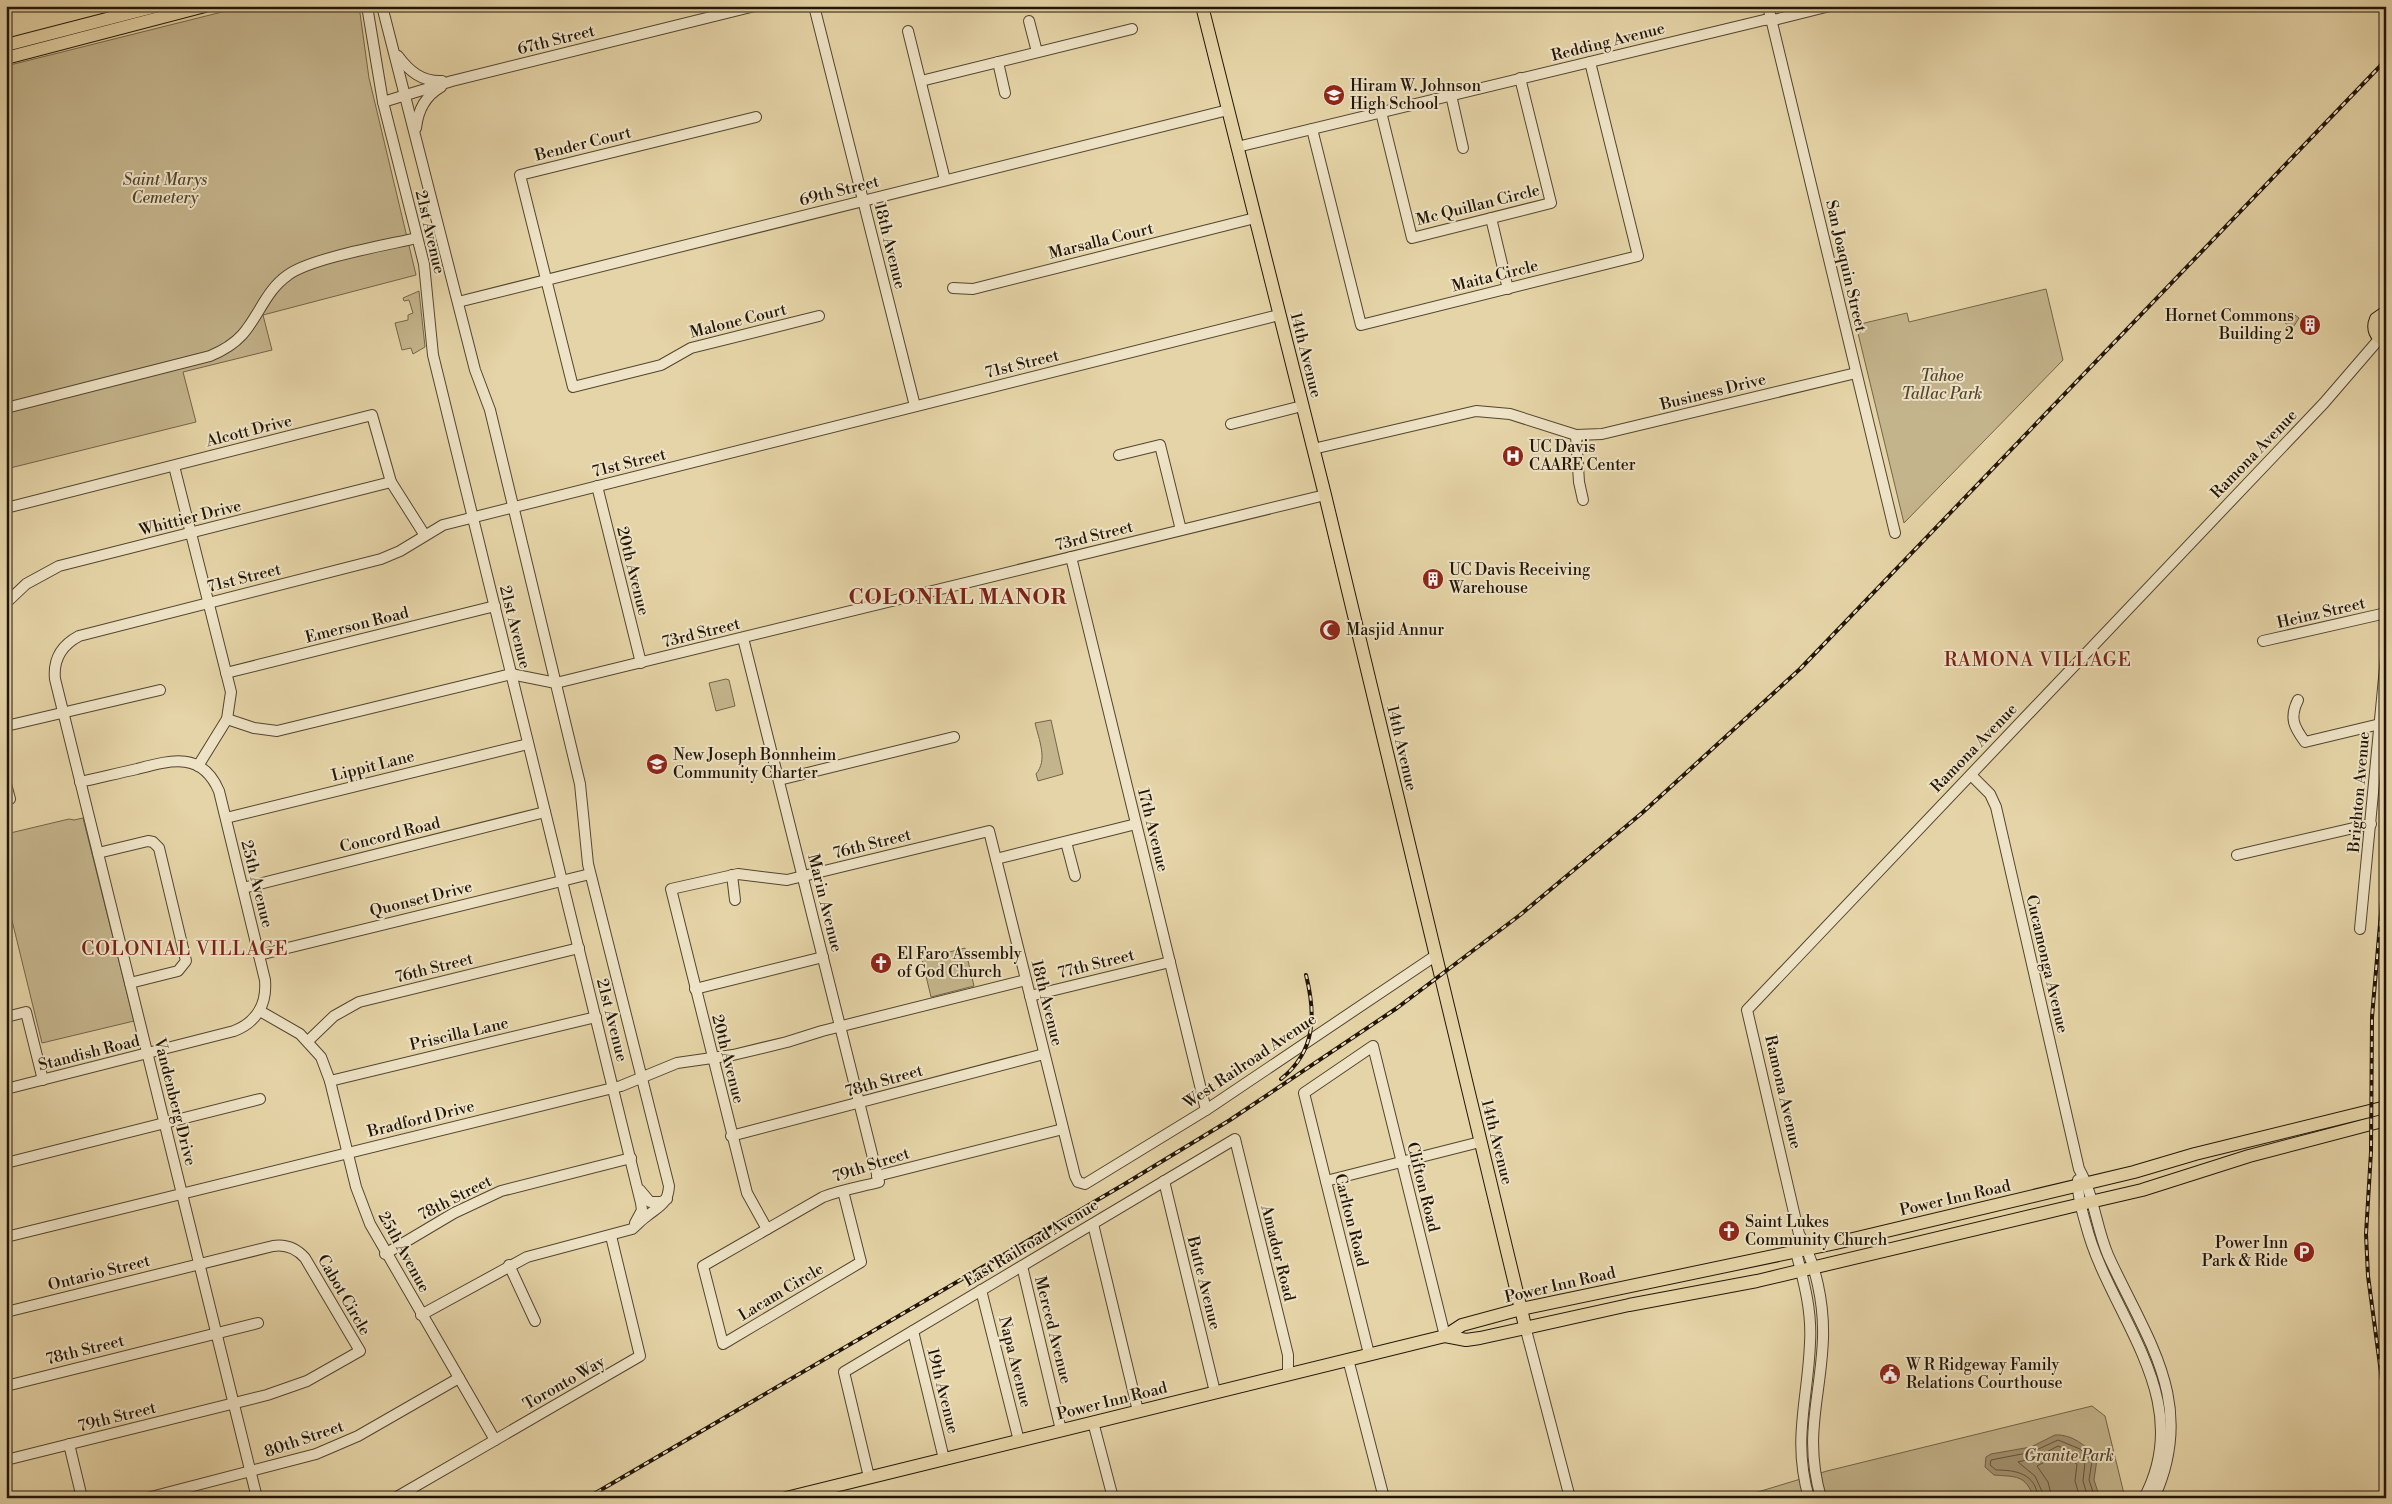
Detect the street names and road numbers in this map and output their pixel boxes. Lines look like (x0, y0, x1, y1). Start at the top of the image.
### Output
street label: Redding Avenue (1549, 18, 1667, 66)
street label: 67th Street (515, 21, 597, 59)
street label: Bender Court (532, 122, 633, 166)
street label: 69th Street (797, 171, 881, 211)
street label: Mc Quillan Circle (1414, 180, 1542, 230)
street label: 21st Avenue (411, 188, 449, 276)
street label: San Joaquin Street (1821, 198, 1871, 334)
street label: 18th Avenue (870, 201, 910, 291)
street label: Marsalla Court (1047, 218, 1156, 264)
street label: Maita Circle (1450, 256, 1540, 296)
street label: Malone Court (688, 299, 789, 343)
street label: 14th Avenue (1286, 310, 1326, 400)
street label: 71st Street (983, 345, 1061, 383)
street label: Business Drive (1657, 369, 1768, 415)
street label: Ramona Avenue (2206, 405, 2302, 503)
street label: Alcott Drive (203, 411, 294, 452)
street label: 71st Street (590, 444, 668, 482)
street label: Whittier Drive (136, 496, 243, 541)
street label: 73rd Street (1053, 517, 1135, 555)
street label: 20th Avenue (612, 524, 654, 618)
street label: 71st Street (205, 559, 283, 597)
street label: 21st Avenue (495, 583, 535, 671)
street label: Heinz Street (2275, 593, 2367, 633)
street label: Emerson Road (303, 602, 411, 648)
street label: 73rd Street (660, 614, 742, 652)
street label: Ramona Avenue (1926, 699, 2022, 797)
street label: 14th Avenue (1382, 703, 1422, 793)
street label: Brighton Avenue (2344, 731, 2374, 854)
street label: Lippit Lane (329, 746, 417, 786)
street label: 17th Avenue (1133, 786, 1173, 874)
street label: Concord Road (338, 813, 442, 857)
street label: 76th Street (831, 825, 913, 863)
street label: 25th Avenue (236, 838, 278, 930)
street label: Marin Avenue (803, 852, 847, 954)
street label: Quonset Drive (368, 877, 474, 921)
street label: Cucamonga Avenue (2021, 893, 2073, 1035)
street label: 77th Street (1056, 945, 1137, 983)
street label: 76th Street (393, 949, 475, 987)
street label: 18th Avenue (1027, 958, 1067, 1048)
street label: 21st Avenue (592, 976, 632, 1064)
street label: West Railroad Avenue (1179, 1009, 1320, 1114)
street label: 20th Avenue (707, 1012, 749, 1106)
street label: Priscilla Lane (408, 1013, 510, 1055)
street label: Standish Road (36, 1031, 142, 1075)
street label: Ramona Avenue (1760, 1033, 1806, 1151)
street label: Vandenberg Drive (149, 1035, 201, 1168)
street label: 78th Street (843, 1060, 925, 1102)
street label: Bradford Drive (364, 1096, 477, 1142)
street label: 14th Avenue (1477, 1097, 1517, 1187)
street label: Clifton Road (1402, 1140, 1444, 1234)
street label: 79th Street (830, 1143, 912, 1187)
street label: 78th Street (415, 1171, 495, 1225)
street label: Carlton Road (1330, 1172, 1372, 1268)
street label: Power Inn Road (1898, 1176, 2012, 1220)
street label: East Railroad Avenue (960, 1195, 1102, 1291)
street label: Amador Road (1256, 1202, 1300, 1303)
street label: 25th Avenue (374, 1208, 434, 1296)
street label: Butte Avenue (1182, 1233, 1225, 1332)
street label: Ontario Street (46, 1251, 152, 1295)
street label: Cabot Circle (313, 1251, 375, 1339)
street label: Lacam Circle (735, 1259, 827, 1325)
street label: Power Inn Road (1503, 1263, 1617, 1307)
street label: Merced Avenue (1030, 1274, 1076, 1386)
street label: Napa Avenue (994, 1314, 1036, 1410)
street label: 78th Street (44, 1331, 126, 1369)
street label: 19th Avenue (923, 1346, 963, 1436)
street label: Toronto Way (520, 1351, 609, 1414)
street label: Power Inn Road (1055, 1378, 1169, 1424)
street label: 79th Street (76, 1398, 158, 1436)
street label: 80th Street (262, 1416, 347, 1462)

